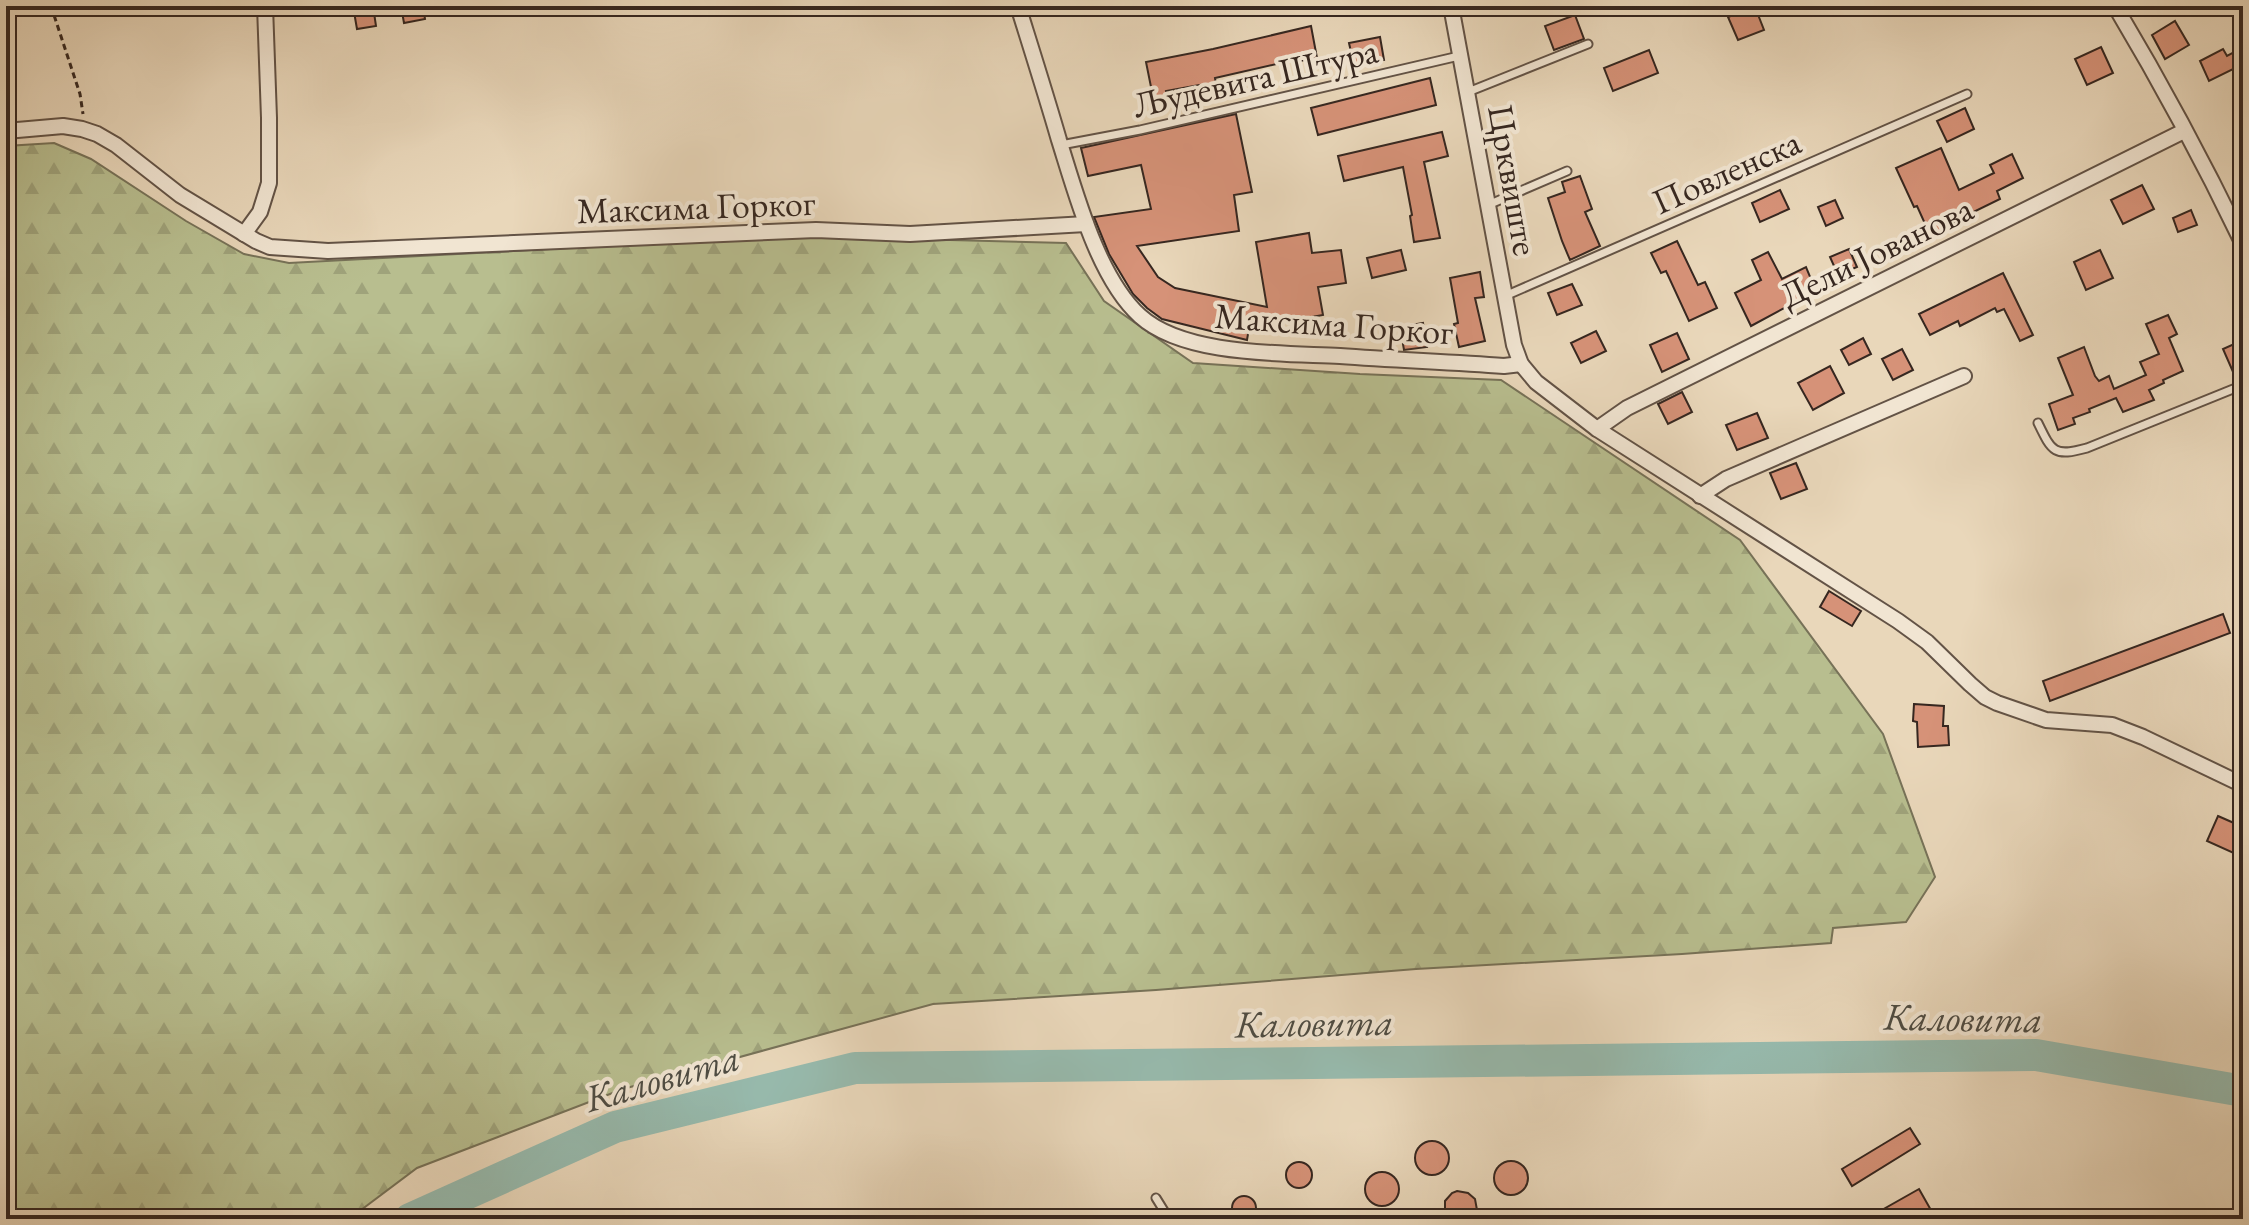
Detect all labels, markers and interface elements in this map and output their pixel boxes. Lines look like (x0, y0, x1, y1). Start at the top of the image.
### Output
street label: Људевита Штура (1128, 26, 1383, 129)
street label: Црквиште (1477, 101, 1550, 259)
street label: Повленска (1645, 118, 1808, 225)
street label: Максима Горког (576, 179, 816, 234)
street label: Дели Јованова (1772, 184, 1981, 318)
street label: Максима Горког (1213, 292, 1455, 355)
water label: Каловита (1882, 992, 2043, 1043)
water label: Каловита (1233, 997, 1394, 1048)
water label: Каловита (578, 1032, 745, 1123)

